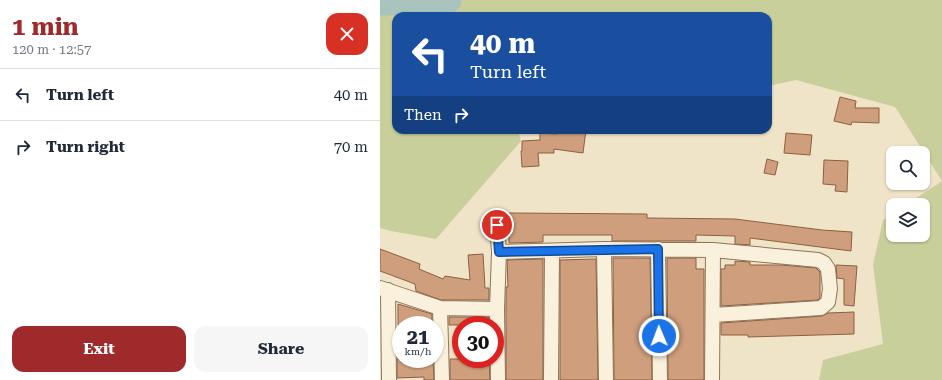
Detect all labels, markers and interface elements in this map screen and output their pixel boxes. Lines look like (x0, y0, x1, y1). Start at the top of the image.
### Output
text: 1 min (12, 13, 79, 41)
button: close (326, 13, 368, 55)
text: 40 m (470, 27, 535, 60)
icon: left (404, 28, 456, 80)
text: 120 m · 12:57 (12, 42, 91, 57)
text: Turn left (470, 61, 546, 82)
icon: left (12, 84, 34, 106)
text: Turn left (46, 86, 114, 104)
text: 40 m (334, 86, 368, 104)
icon: right (450, 104, 472, 126)
text: Then (404, 106, 442, 124)
icon: right (12, 136, 34, 158)
text: Turn right (46, 138, 125, 156)
text: 70 m (334, 138, 368, 156)
map controls (886, 146, 930, 242)
button: search (886, 146, 930, 190)
button: layers (886, 198, 930, 242)
pin (480, 208, 514, 242)
icon: arrive (486, 214, 508, 236)
position arrow (638, 315, 680, 357)
speed limit sign: 30 (452, 316, 504, 368)
text: 21 (407, 325, 429, 349)
button: Exit (12, 326, 186, 372)
button: Share (194, 326, 368, 372)
text: km/h (405, 346, 431, 357)

